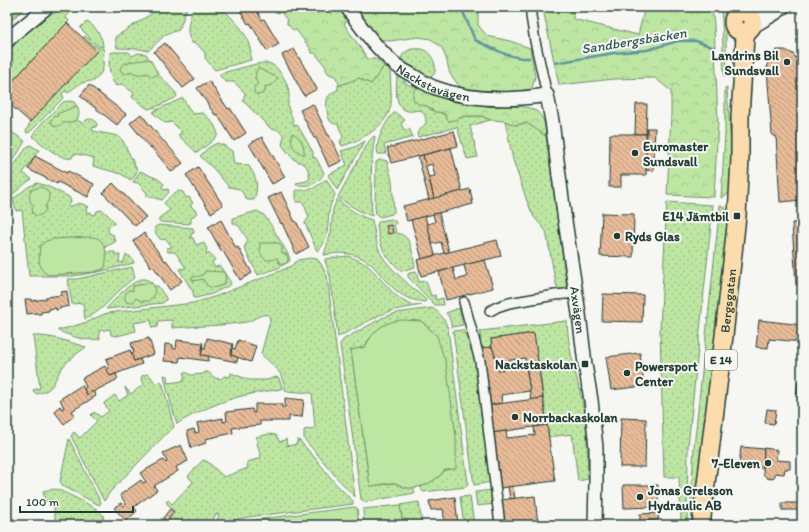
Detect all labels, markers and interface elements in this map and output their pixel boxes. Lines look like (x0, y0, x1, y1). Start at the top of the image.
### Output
water label: Sandbergsbäcken (580, 24, 688, 58)
place label: Landrins Bil Sundsvall (711, 48, 779, 78)
marker: Landrins Bil Sundsvall (782, 57, 792, 67)
street label: Nackstavägen (394, 60, 472, 104)
place label: Euromaster Sundsvall (643, 139, 709, 169)
marker: Euromaster Sundsvall (630, 148, 640, 158)
place label: E14 Jämtbil (663, 209, 729, 224)
marker: E14 Jämtbil (732, 211, 742, 221)
place label: Ryds Glas (625, 229, 680, 245)
marker: Ryds Glas (612, 231, 622, 241)
street label: Bergsgatan (717, 267, 739, 333)
street label: Axvägen (567, 285, 589, 335)
road number: E 14 (705, 350, 737, 370)
place label: Nackstaskolan (495, 357, 578, 372)
marker: Nackstaskolan (580, 359, 590, 369)
place label: Powersport Center (635, 359, 698, 389)
marker: Powersport Center (622, 368, 632, 378)
place label: Norrbackaskolan (523, 410, 618, 425)
marker: Norrbackaskolan (510, 412, 520, 422)
place label: 7-Eleven (711, 456, 761, 471)
marker: 7-Eleven (763, 458, 773, 468)
place label: Jonas Grelsson Hydraulic AB (647, 483, 734, 514)
scale bar (20, 488, 133, 514)
marker: Jonas Grelsson Hydraulic AB (635, 492, 645, 502)
text: 100 m (26, 495, 59, 509)

